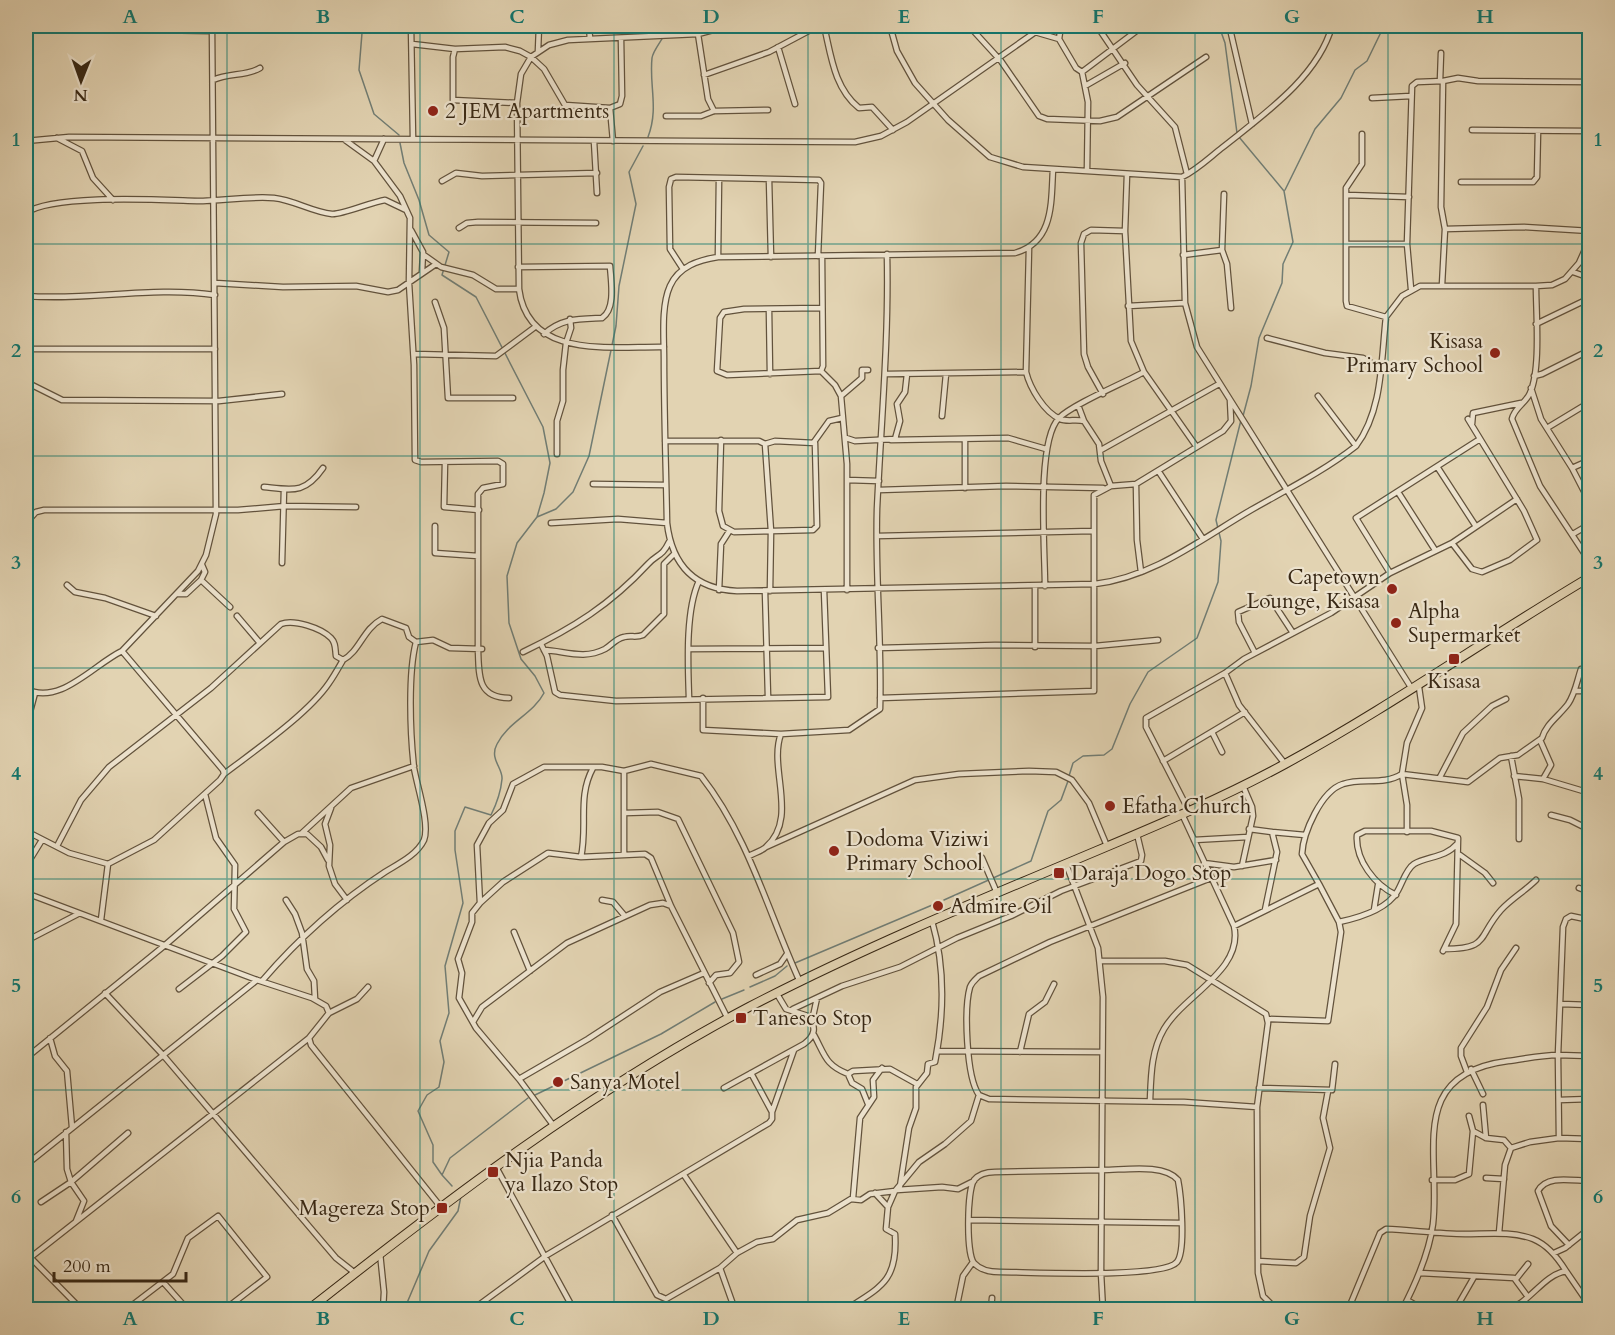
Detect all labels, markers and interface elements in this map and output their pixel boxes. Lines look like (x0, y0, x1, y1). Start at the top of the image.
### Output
text: A (122, 3, 138, 30)
text: B (316, 3, 330, 30)
text: C (509, 3, 525, 30)
text: D (702, 3, 720, 30)
text: E (898, 3, 910, 30)
text: F (1092, 3, 1104, 30)
text: G (1284, 3, 1300, 30)
text: H (1476, 3, 1494, 30)
north arrow (51, 51, 111, 111)
text: N (74, 84, 88, 106)
place label: 2 JEM Apartments (445, 97, 609, 126)
marker: 2 JEM Apartments (426, 104, 440, 118)
text: 1 (11, 126, 21, 153)
text: 1 (1593, 126, 1603, 153)
place label: Kisasa Primary School (1346, 327, 1483, 380)
text: 2 (11, 337, 21, 364)
text: 2 (1593, 337, 1603, 364)
marker: Kisasa Primary School (1488, 346, 1502, 360)
text: 3 (11, 549, 21, 576)
text: 3 (1593, 549, 1603, 576)
place label: Capetown Lounge, Kisasa (1246, 563, 1380, 616)
marker: Capetown Lounge, Kisasa (1385, 582, 1399, 596)
place label: Alpha Supermarket (1408, 597, 1521, 650)
marker: Alpha Supermarket (1389, 616, 1403, 630)
marker: Kisasa (1447, 652, 1461, 666)
place label: Kisasa (1427, 667, 1481, 696)
text: 4 (11, 760, 21, 787)
text: 4 (1593, 760, 1603, 787)
place label: Efatha Church (1122, 792, 1252, 821)
marker: Efatha Church (1103, 799, 1117, 813)
place label: Dodoma Viziwi Primary School (846, 825, 989, 878)
marker: Dodoma Viziwi Primary School (827, 844, 841, 858)
place label: Daraja Dogo Stop (1071, 859, 1231, 888)
marker: Daraja Dogo Stop (1052, 866, 1066, 880)
place label: Admire Oil (950, 892, 1052, 921)
marker: Admire Oil (931, 899, 945, 913)
text: 5 (11, 972, 21, 999)
text: 5 (1593, 972, 1603, 999)
place label: Tanesco Stop (753, 1004, 872, 1033)
marker: Tanesco Stop (734, 1011, 748, 1025)
place label: Sanya Motel (570, 1068, 680, 1097)
marker: Sanya Motel (551, 1075, 565, 1089)
place label: Njia Panda ya Ilazo Stop (504, 1146, 618, 1199)
marker: Njia Panda ya Ilazo Stop (486, 1165, 500, 1179)
text: 6 (11, 1183, 21, 1210)
text: 6 (1593, 1183, 1603, 1210)
place label: Magereza Stop (299, 1194, 430, 1223)
marker: Magereza Stop (435, 1201, 449, 1215)
scale bar (54, 1245, 186, 1283)
text: 200 m (63, 1254, 111, 1279)
text: A (122, 1305, 138, 1332)
text: B (316, 1305, 330, 1332)
text: C (509, 1305, 525, 1332)
text: D (702, 1305, 720, 1332)
text: E (898, 1305, 910, 1332)
text: F (1092, 1305, 1104, 1332)
text: G (1284, 1305, 1300, 1332)
text: H (1476, 1305, 1494, 1332)

